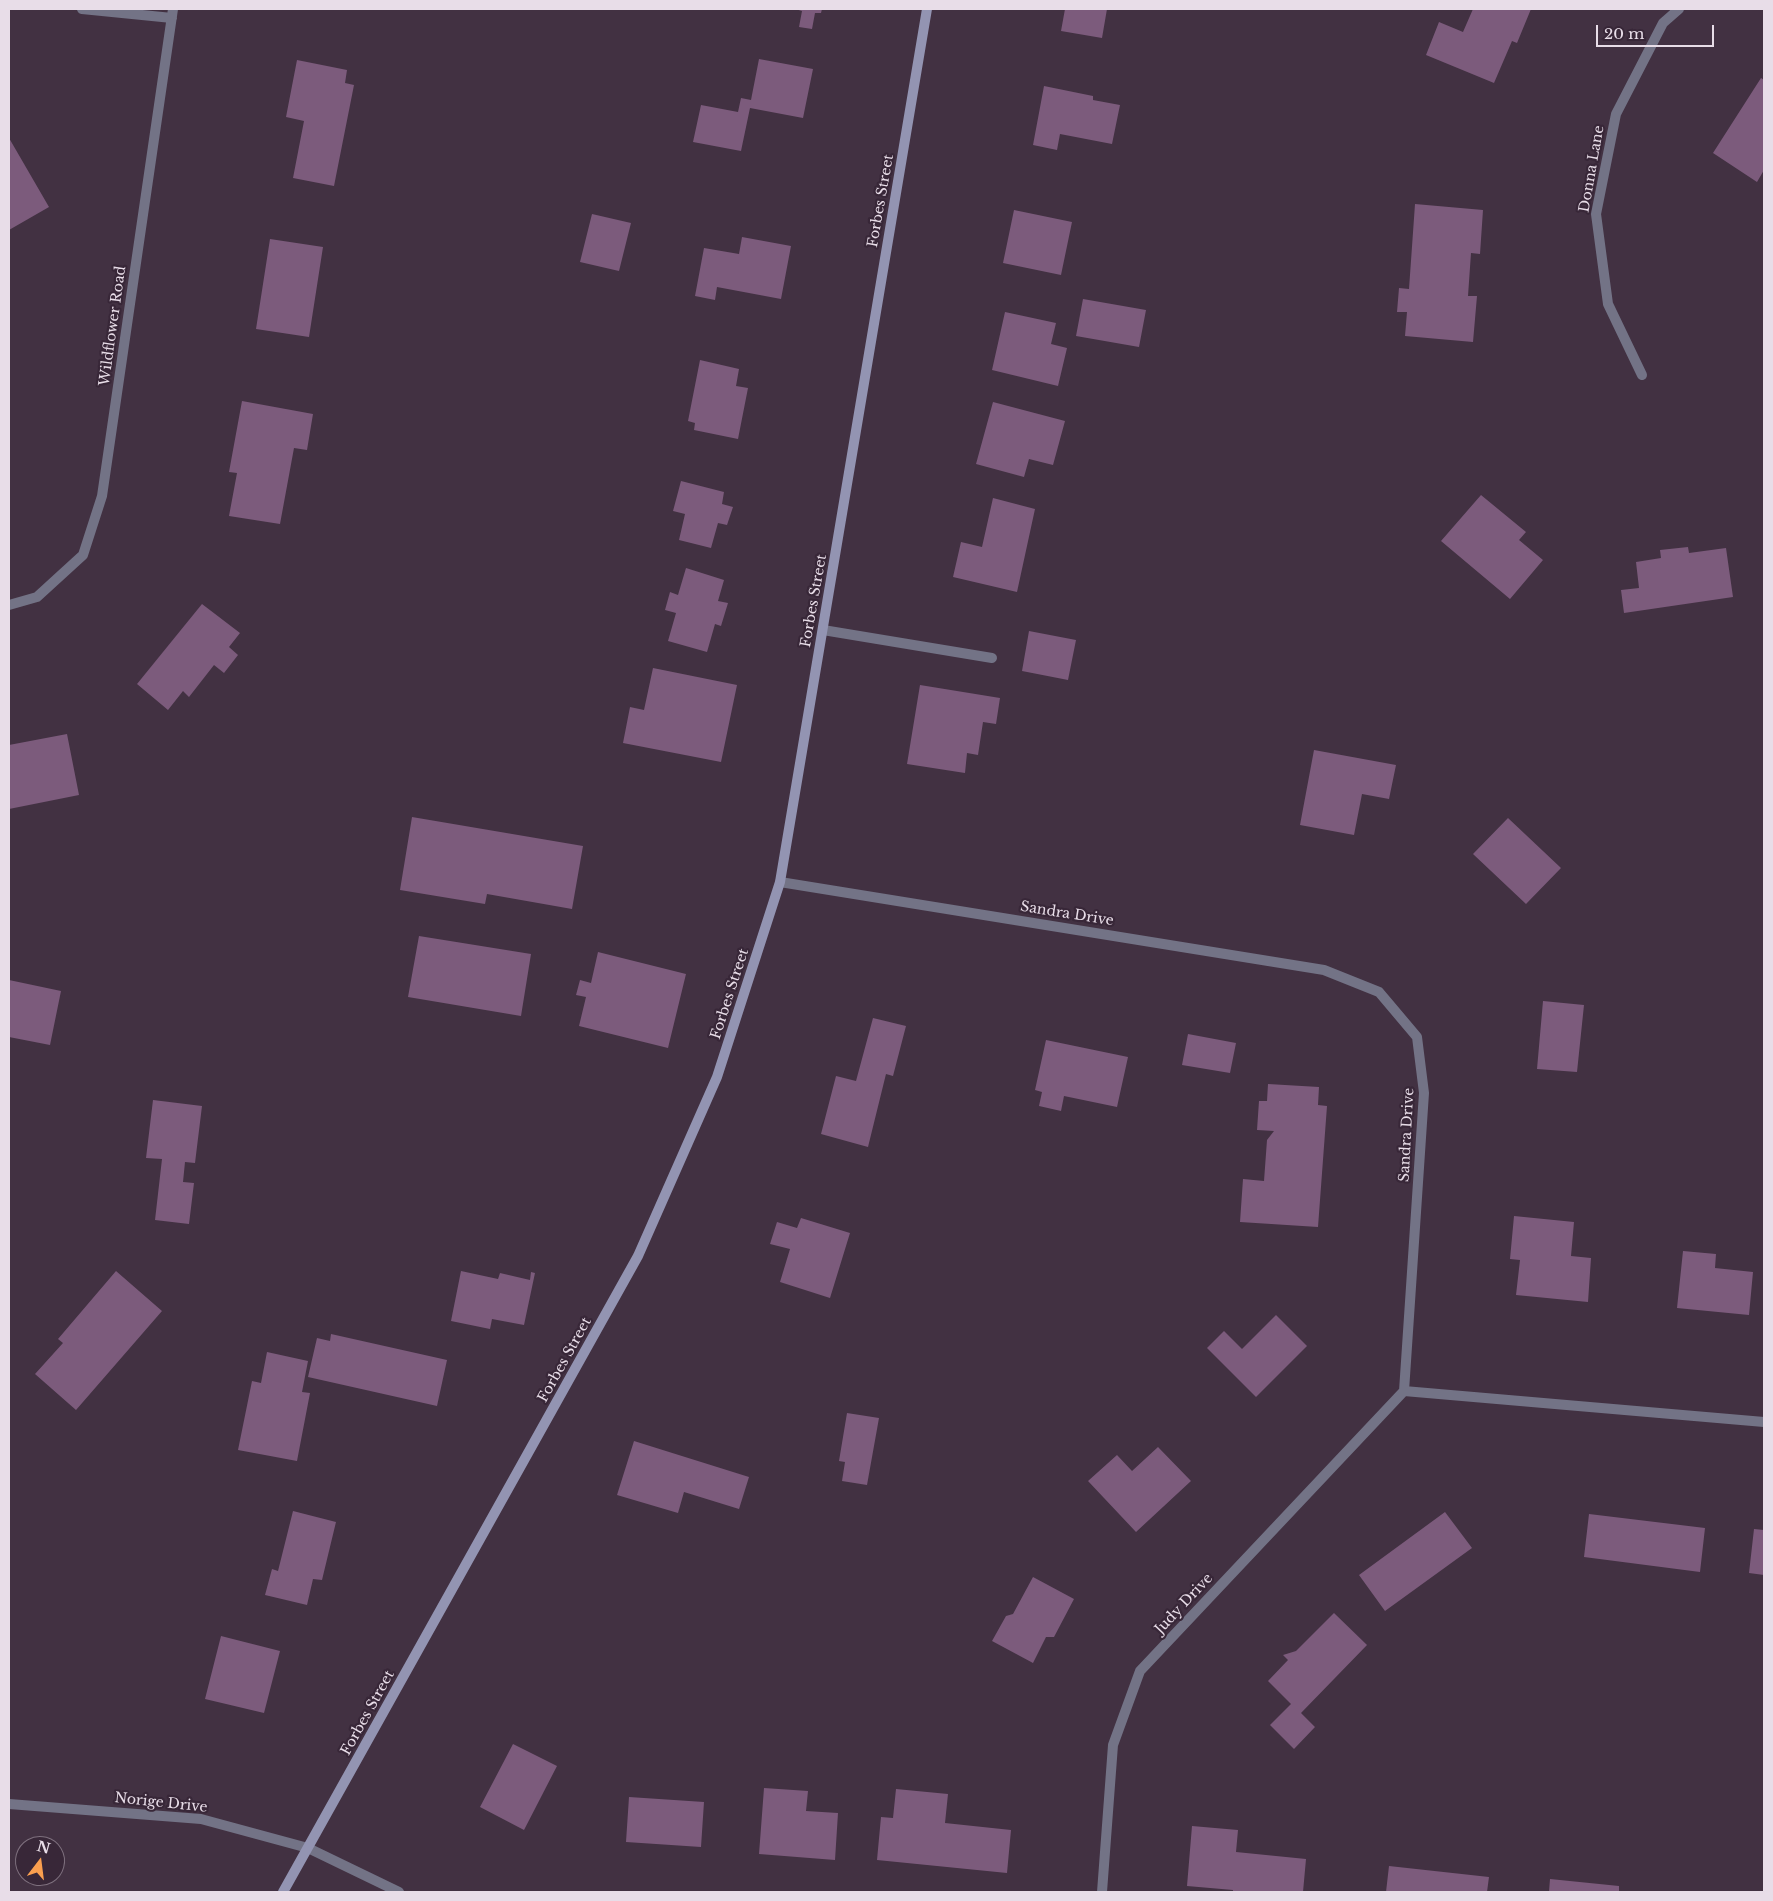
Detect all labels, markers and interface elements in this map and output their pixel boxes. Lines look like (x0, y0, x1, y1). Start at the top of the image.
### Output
scale bar (1598, 15, 1716, 47)
text: 20 m (1604, 24, 1644, 43)
street label: Donna Lane (1576, 124, 1608, 214)
street label: Forbes Street (865, 153, 897, 249)
street label: Wildflower Road (96, 265, 130, 387)
street label: Forbes Street (798, 553, 830, 649)
street label: Sandra Drive (1019, 898, 1115, 930)
street label: Forbes Street (707, 947, 753, 1041)
street label: Sandra Drive (1396, 1087, 1418, 1183)
street label: Forbes Street (535, 1315, 595, 1405)
street label: Judy Drive (1152, 1570, 1216, 1638)
street label: Forbes Street (338, 1668, 398, 1758)
street label: Norige Drive (114, 1790, 208, 1816)
north arrow (15, 1836, 65, 1886)
text: N (35, 1837, 52, 1858)

